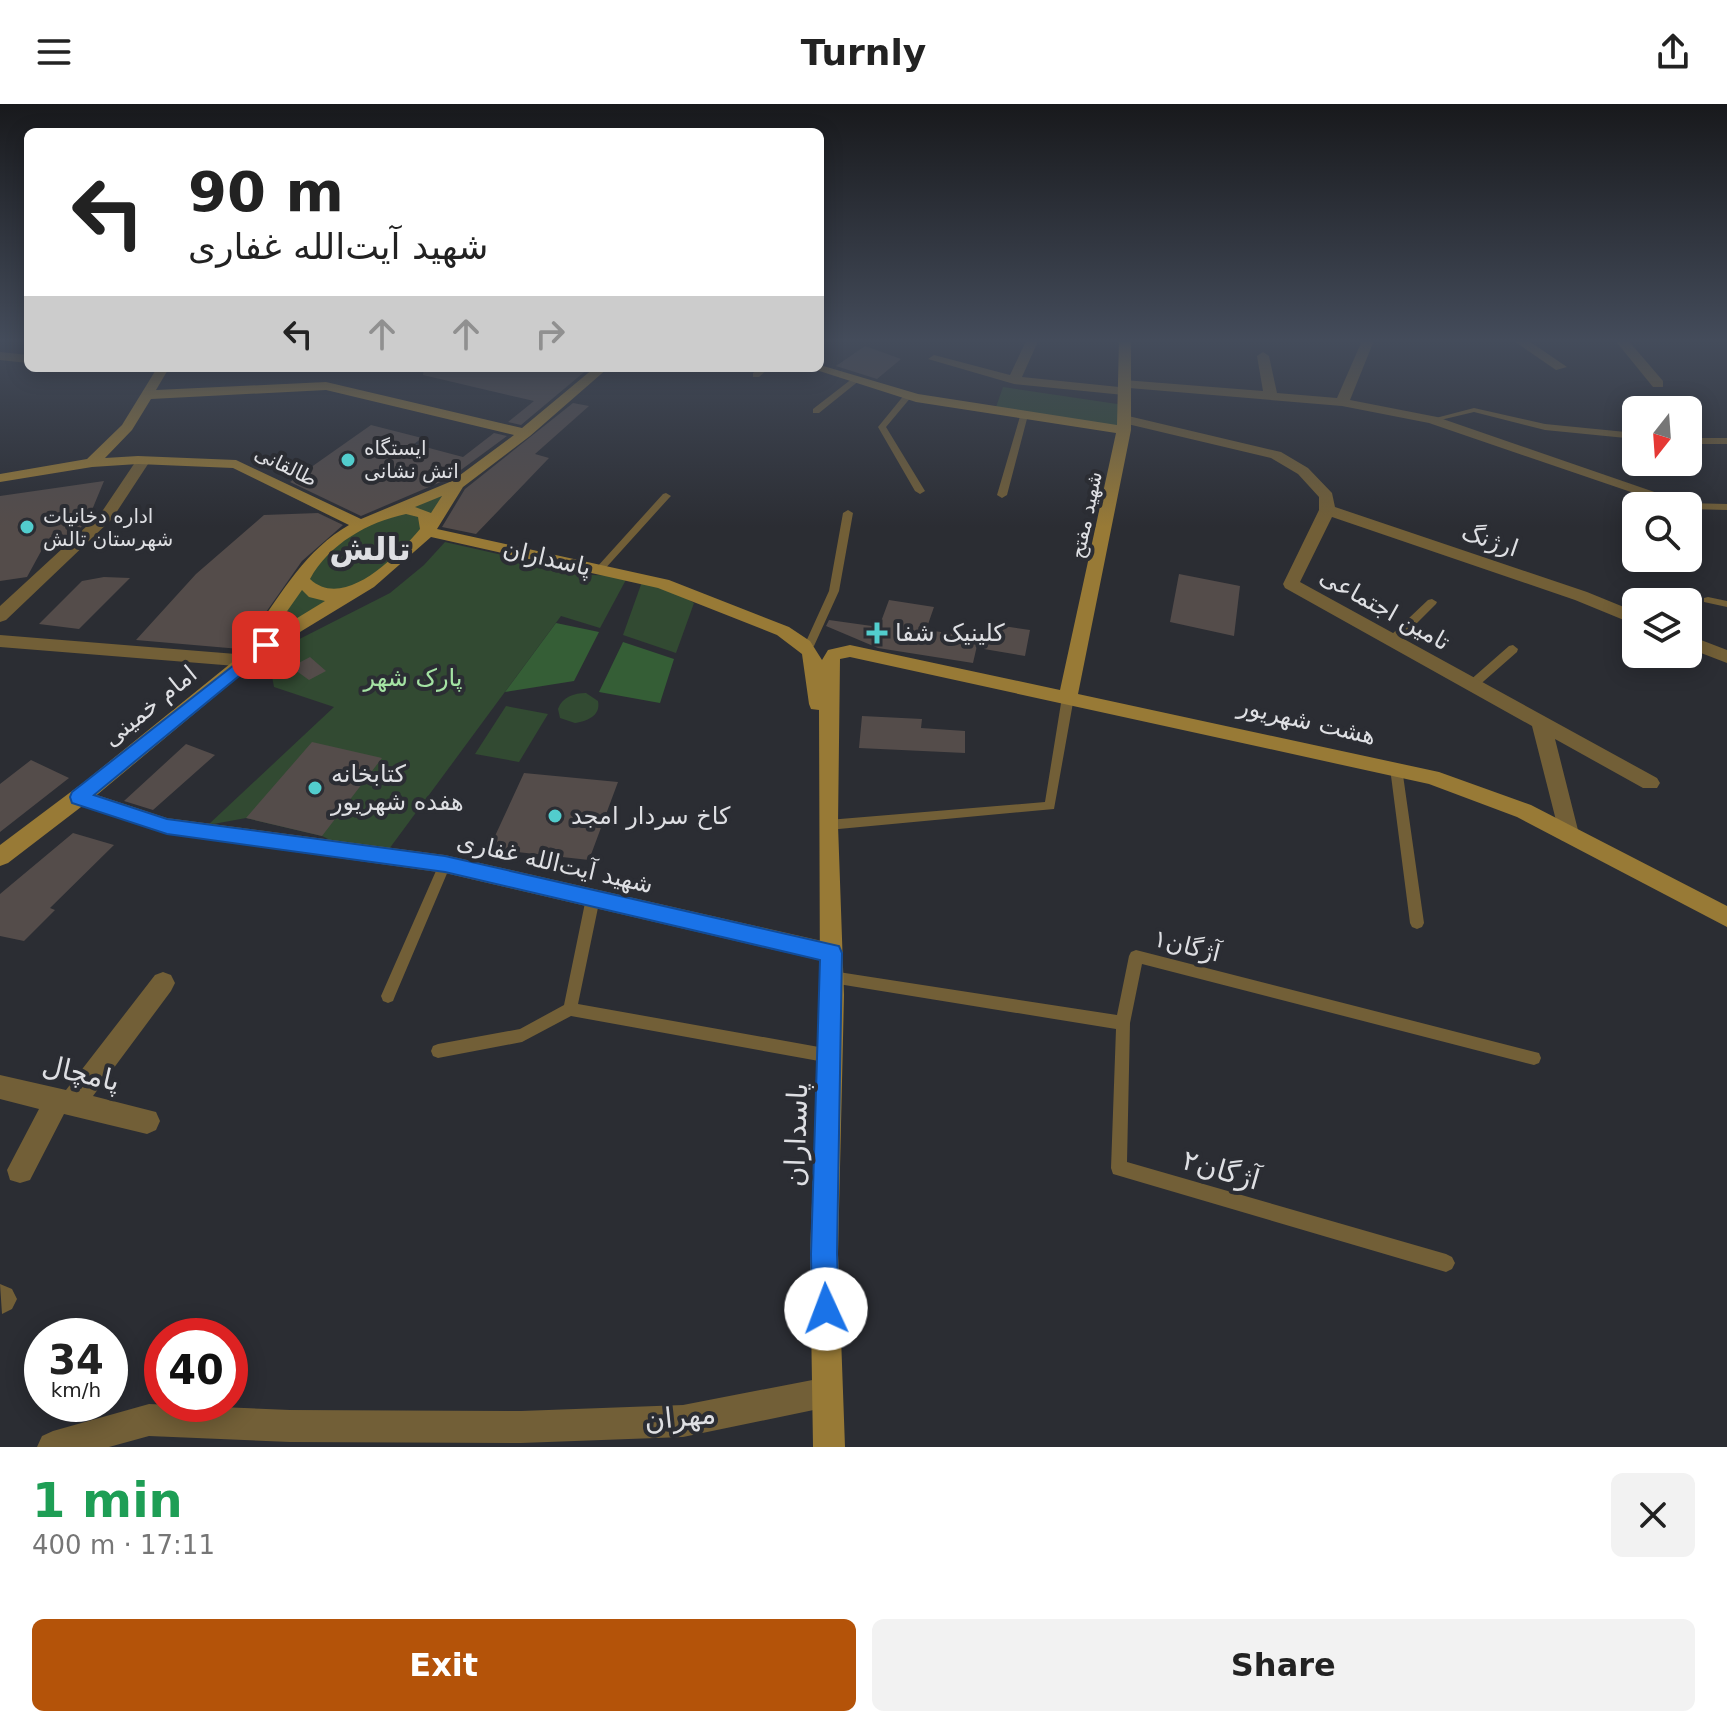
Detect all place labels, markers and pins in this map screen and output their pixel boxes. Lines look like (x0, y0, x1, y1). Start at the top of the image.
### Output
place label: ایستگاه اتش نشانی (364, 436, 459, 483)
marker: ایستگاه اتش نشانی (339, 451, 357, 469)
place label: اداره دخانیات شهرستان تالش (43, 504, 173, 551)
marker: اداره دخانیات شهرستان تالش (18, 518, 36, 536)
pin (232, 611, 300, 679)
place label: کلینیک شفا (895, 619, 1005, 647)
marker: کلینیک شفا (866, 622, 888, 644)
place label: کتابخانه هفده شهریور (330, 760, 464, 816)
marker: کتابخانه هفده شهریور (306, 779, 324, 797)
place label: کاخ سردار امجد (571, 802, 731, 830)
marker: کاخ سردار امجد (546, 807, 564, 825)

